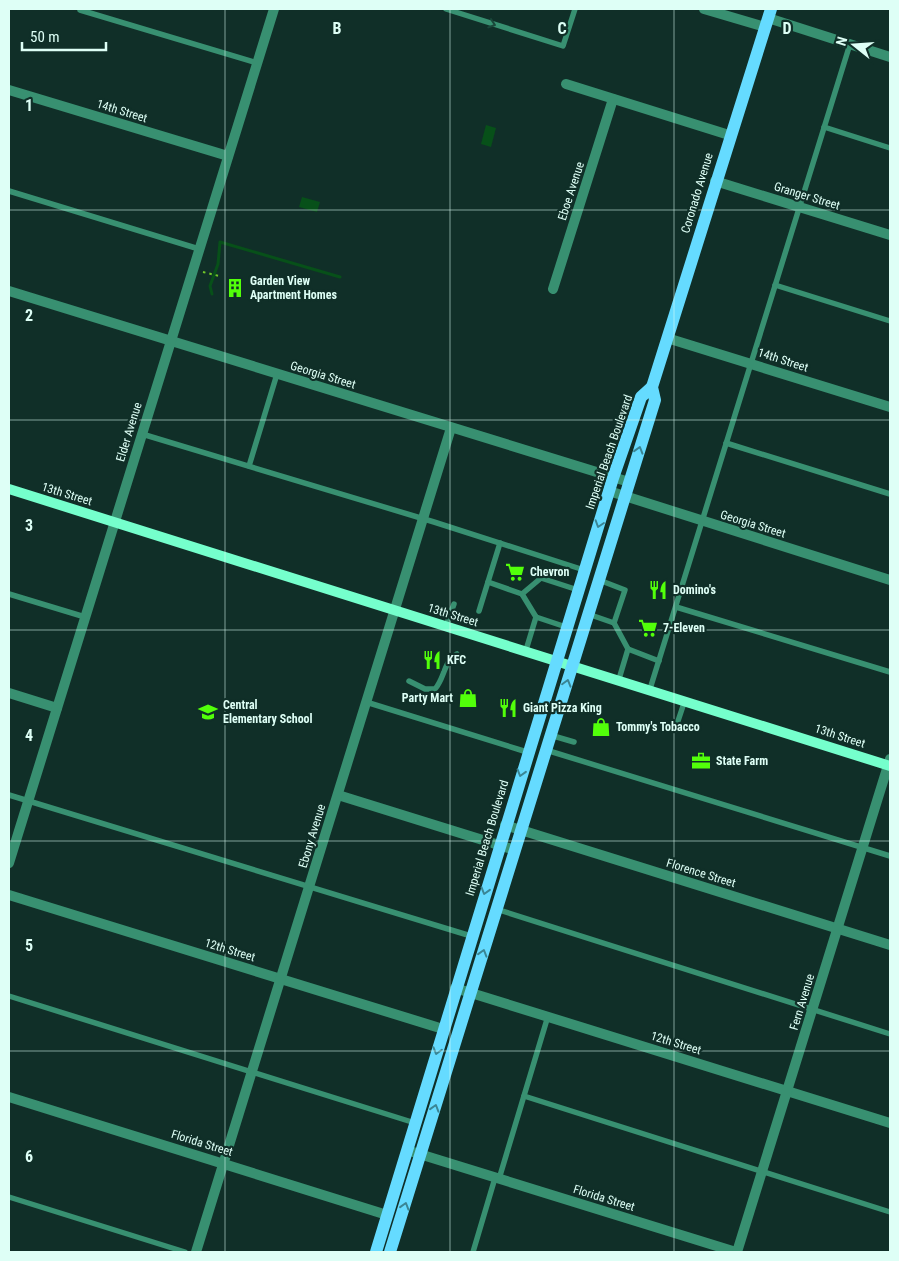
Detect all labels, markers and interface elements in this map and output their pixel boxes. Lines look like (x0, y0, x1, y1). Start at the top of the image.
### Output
one-way arrow (487, 18, 496, 28)
text: B (333, 19, 342, 38)
text: C (557, 19, 567, 38)
text: D (782, 19, 792, 38)
scale bar (22, 20, 106, 52)
north arrow (829, 20, 879, 70)
text: 50 m (30, 28, 60, 46)
text: N (833, 35, 850, 48)
text: 1 (25, 96, 33, 115)
street label: 14th Street (95, 97, 149, 125)
street label: Coronado Avenue (678, 151, 716, 235)
street label: Eboe Avenue (555, 160, 587, 222)
street label: Granger Street (772, 179, 842, 213)
place label: Garden View Apartment Homes (250, 274, 337, 302)
building icon: Garden View Apartment Homes (224, 277, 246, 299)
text: 2 (25, 306, 33, 325)
street label: 14th Street (756, 345, 810, 375)
street label: Georgia Street (289, 358, 358, 392)
street label: Imperial Beach Boulevard (583, 393, 635, 511)
street label: Elder Avenue (113, 400, 145, 463)
one-way arrow (634, 446, 644, 455)
street label: 13th Street (40, 480, 94, 508)
street label: Georgia Street (719, 507, 788, 541)
text: 3 (25, 516, 33, 535)
one-way arrow (594, 519, 604, 528)
supermarket icon: Chevron (504, 561, 526, 583)
place label: Chevron (530, 565, 570, 579)
restaurant icon: Domino's (647, 579, 669, 601)
place label: Domino's (673, 583, 716, 597)
street label: 13th Street (426, 601, 480, 629)
supermarket icon: 7-Eleven (637, 617, 659, 639)
place label: 7-Eleven (663, 621, 705, 635)
restaurant icon: KFC (421, 649, 443, 671)
place label: KFC (447, 653, 466, 667)
one-way arrow (561, 679, 571, 688)
shop icon: Party Mart (457, 687, 479, 709)
place label: Party Mart (402, 691, 453, 705)
restaurant icon: Giant Pizza King (497, 697, 519, 719)
place label: Central Elementary School (223, 698, 313, 726)
school or university icon: Central Elementary School (197, 701, 219, 723)
place label: Giant Pizza King (523, 701, 602, 715)
shop icon: Tommy's Tobacco (590, 716, 612, 738)
place label: Tommy's Tobacco (616, 720, 700, 734)
street label: 13th Street (813, 721, 867, 751)
text: 4 (25, 726, 33, 745)
office icon: State Farm (690, 750, 712, 772)
place label: State Farm (716, 754, 768, 768)
one-way arrow (517, 768, 527, 777)
street label: Imperial Beach Boulevard (463, 778, 511, 898)
street label: Ebony Avenue (296, 802, 328, 870)
street label: Florence Street (665, 856, 738, 890)
one-way arrow (481, 886, 491, 894)
text: 5 (25, 936, 33, 955)
street label: 12th Street (203, 936, 257, 964)
one-way arrow (477, 949, 487, 957)
street label: Fern Avenue (787, 972, 817, 1032)
street label: 12th Street (649, 1029, 703, 1057)
one-way arrow (432, 1047, 442, 1055)
one-way arrow (429, 1104, 439, 1113)
street label: Florida Street (170, 1127, 235, 1159)
text: 6 (25, 1147, 33, 1166)
street label: Florida Street (572, 1182, 637, 1214)
one-way arrow (399, 1202, 409, 1210)

